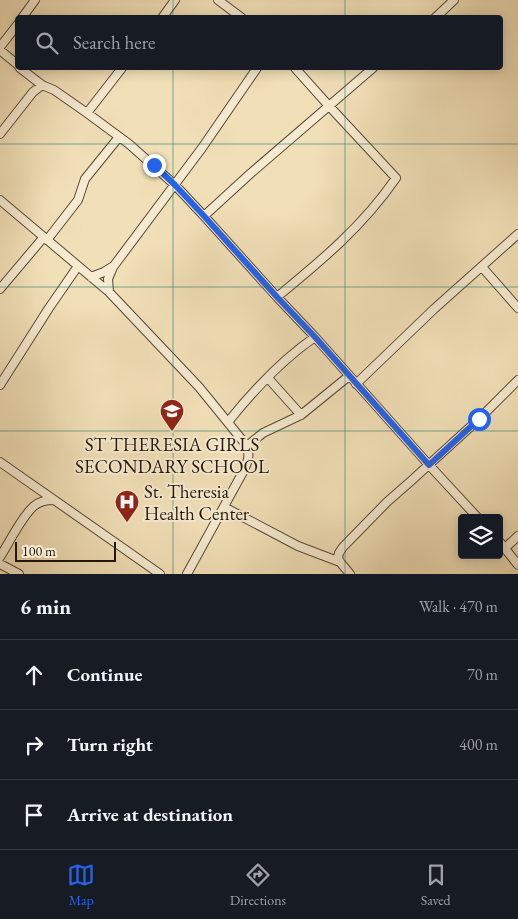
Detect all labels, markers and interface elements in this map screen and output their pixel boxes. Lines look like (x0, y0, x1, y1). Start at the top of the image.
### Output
search box (15, 15, 503, 70)
icon: search (33, 29, 61, 57)
text: Search here (73, 30, 155, 55)
route end (143, 154, 166, 177)
school or university icon: ST THERESIA GIRLS SECONDARY SCHOOL (159, 398, 185, 432)
route start (468, 408, 491, 431)
place label: ST THERESIA GIRLS SECONDARY SCHOOL (75, 432, 269, 479)
place label: St. Theresia Health Center (144, 479, 250, 526)
hospital icon: St. Theresia Health Center (114, 489, 140, 523)
map controls (458, 514, 503, 559)
button: layers (458, 514, 503, 559)
scale bar (15, 539, 116, 562)
text: 100 m (22, 542, 56, 560)
text: 6 min (20, 593, 71, 620)
text: Walk · 470 m (419, 596, 498, 617)
icon: ahead (20, 661, 48, 689)
text: Continue (67, 662, 142, 687)
text: 70 m (467, 664, 498, 685)
icon: right (20, 731, 48, 759)
text: Turn right (67, 732, 153, 757)
text: 400 m (459, 734, 498, 755)
icon: arrive (20, 801, 48, 829)
text: Arrive at destination (67, 802, 233, 827)
tab: Map (67, 861, 95, 909)
tab: Directions (230, 861, 286, 909)
tab: Saved (421, 861, 451, 909)

